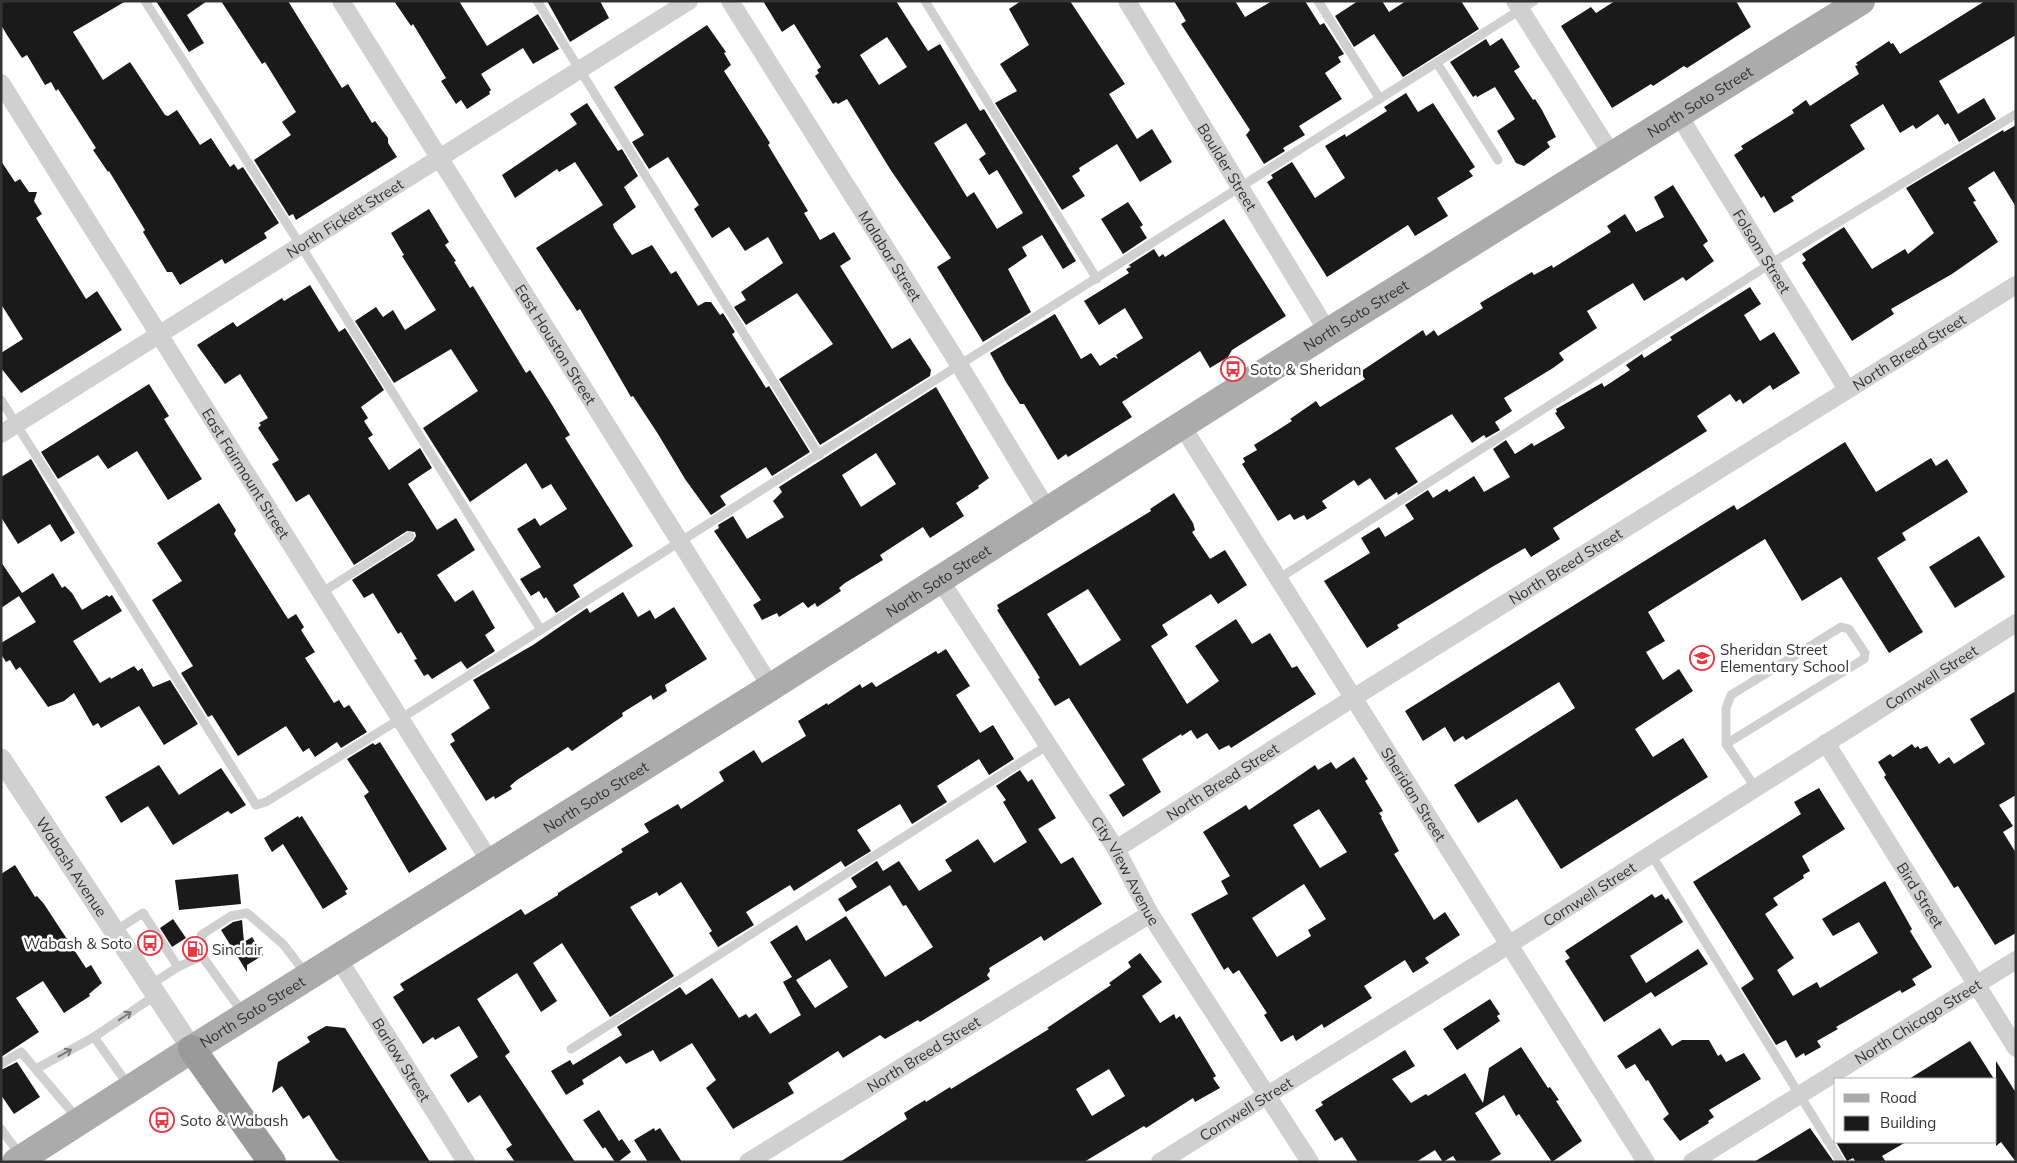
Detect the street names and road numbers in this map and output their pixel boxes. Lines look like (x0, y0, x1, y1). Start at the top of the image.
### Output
street label: North Soto Street (1643, 61, 1756, 141)
street label: Boulder Street (1194, 120, 1262, 214)
street label: North Fickett Street (283, 174, 407, 262)
street label: Folsom Street (1729, 206, 1795, 297)
street label: Malabar Street (855, 207, 926, 304)
street label: North Soto Street (1299, 275, 1412, 355)
street label: East Houston Street (511, 280, 601, 408)
street label: North Breed Street (1849, 309, 1969, 394)
street label: East Fairmount Street (198, 405, 294, 542)
street label: North Breed Street (1505, 523, 1625, 608)
street label: North Soto Street (882, 540, 994, 621)
street label: Cornwell Street (1881, 640, 1981, 713)
street label: North Breed Street (1162, 738, 1282, 824)
street label: Sheridan Street (1377, 743, 1451, 845)
street label: North Soto Street (539, 757, 652, 837)
street label: City View Avenue (1087, 812, 1164, 929)
street label: Wabash Avenue (32, 813, 112, 920)
street label: Cornwell Street (1539, 857, 1639, 930)
street label: Bird Street (1893, 859, 1948, 931)
street label: North Soto Street (196, 971, 308, 1051)
street label: North Chicago Street (1851, 975, 1985, 1068)
street label: North Breed Street (863, 1012, 984, 1096)
street label: Barlow Street (368, 1014, 435, 1105)
street label: Cornwell Street (1196, 1072, 1296, 1145)

